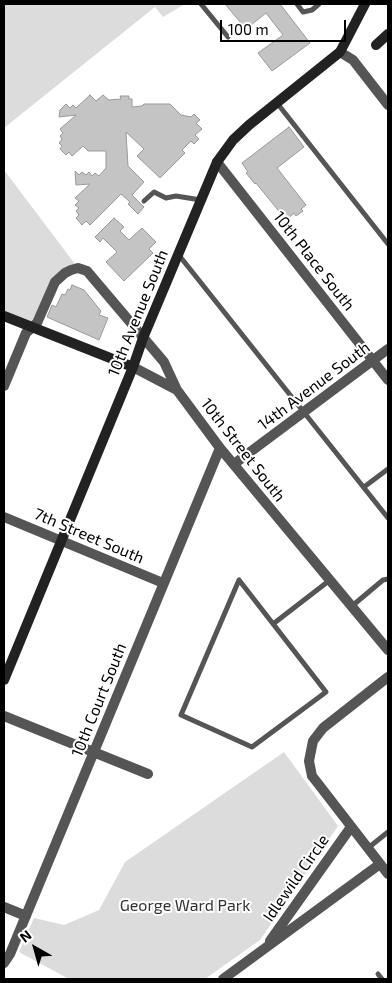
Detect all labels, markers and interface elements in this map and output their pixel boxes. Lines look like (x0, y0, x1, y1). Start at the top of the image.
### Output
scale bar (222, 10, 348, 42)
text: 100 m (228, 20, 269, 38)
street label: 10th Place South (269, 208, 359, 314)
street label: 10th Avenue South (104, 247, 172, 379)
street label: 14th Avenue South (254, 338, 374, 434)
street label: 10th Street South (197, 395, 289, 505)
street label: 7th Street South (31, 504, 147, 568)
street label: 10th Court South (67, 640, 131, 760)
street label: Idlewild Circle (259, 831, 333, 925)
park label: George Ward Park (120, 896, 250, 916)
north arrow (10, 923, 60, 973)
text: N (16, 926, 35, 946)

